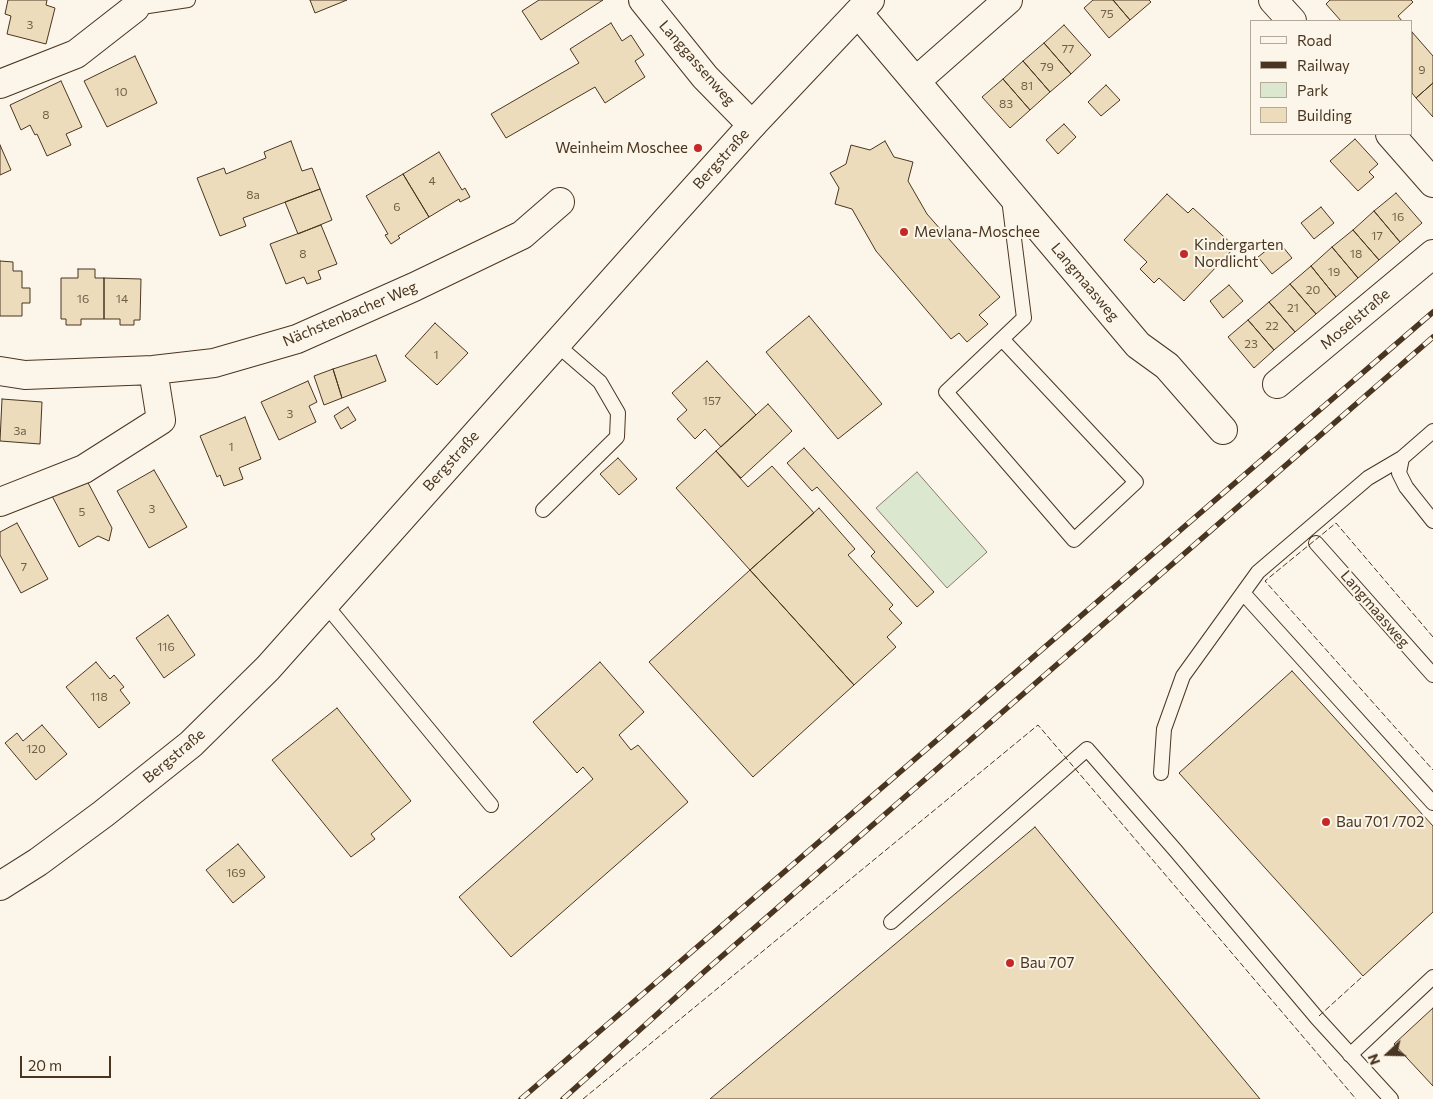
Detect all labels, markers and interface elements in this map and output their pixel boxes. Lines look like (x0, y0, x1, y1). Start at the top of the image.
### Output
house number: 75 (1100, 7, 1114, 21)
street label: Langgassenweg (655, 17, 739, 109)
house number: 3 (27, 18, 33, 32)
legend (1250, 20, 1413, 135)
text: Road (1297, 31, 1332, 49)
house number: 77 (1062, 42, 1074, 56)
text: Railway (1297, 56, 1350, 74)
house number: 79 (1040, 60, 1054, 74)
house number: 9 (1418, 63, 1426, 77)
house number: 81 (1021, 79, 1033, 93)
text: Park (1297, 81, 1328, 99)
house number: 10 (115, 85, 127, 99)
house number: 83 (999, 97, 1013, 111)
text: Building (1297, 106, 1352, 124)
house number: 8 (42, 108, 50, 122)
street label: Bergstraße (689, 125, 753, 193)
place label: Weinheim Moschee (555, 139, 688, 157)
marker: Weinheim Moschee (692, 142, 704, 154)
house number: 4 (428, 174, 436, 188)
house number: 8a (246, 188, 260, 202)
house number: 6 (393, 200, 401, 214)
house number: 16 (1392, 210, 1404, 224)
place label: Mevlana-Moschee (914, 223, 1040, 241)
marker: Mevlana-Moschee (898, 226, 910, 238)
house number: 17 (1371, 229, 1383, 243)
place label: Kindergarten Nordlicht (1194, 236, 1283, 271)
street label: Langmaasweg (1047, 239, 1123, 325)
house number: 8 (299, 247, 307, 261)
house number: 18 (1350, 247, 1362, 261)
marker: Kindergarten Nordlicht (1178, 248, 1190, 260)
house number: 19 (1328, 265, 1340, 279)
street label: Nächstenbacher Weg (280, 278, 420, 350)
house number: 20 (1306, 283, 1320, 297)
street label: Moselstraße (1317, 285, 1393, 353)
house number: 16 (77, 292, 89, 306)
house number: 14 (116, 292, 128, 306)
house number: 21 (1287, 301, 1299, 315)
house number: 22 (1265, 319, 1279, 333)
house number: 23 (1244, 337, 1258, 351)
house number: 1 (433, 348, 439, 362)
house number: 157 (703, 394, 721, 408)
house number: 3 (287, 407, 293, 421)
house number: 3a (13, 424, 27, 438)
street label: Bergstraße (419, 427, 483, 495)
house number: 1 (228, 440, 234, 454)
house number: 3 (149, 502, 155, 516)
house number: 5 (79, 505, 85, 519)
house number: 7 (21, 560, 27, 574)
street label: Langmaasweg (1337, 567, 1413, 651)
house number: 116 (157, 640, 175, 654)
house number: 118 (90, 690, 108, 704)
street label: Bergstraße (139, 725, 209, 787)
house number: 120 (26, 742, 46, 756)
place label: Bau 701 /702 (1336, 813, 1424, 831)
marker: Bau 701 /702 (1320, 816, 1332, 828)
house number: 169 (226, 866, 246, 880)
place label: Bau 707 (1020, 954, 1074, 972)
marker: Bau 707 (1004, 957, 1016, 969)
north arrow (1363, 1029, 1413, 1079)
scale bar (22, 1046, 114, 1078)
text: N (1364, 1052, 1383, 1068)
text: 20 m (28, 1056, 62, 1074)

